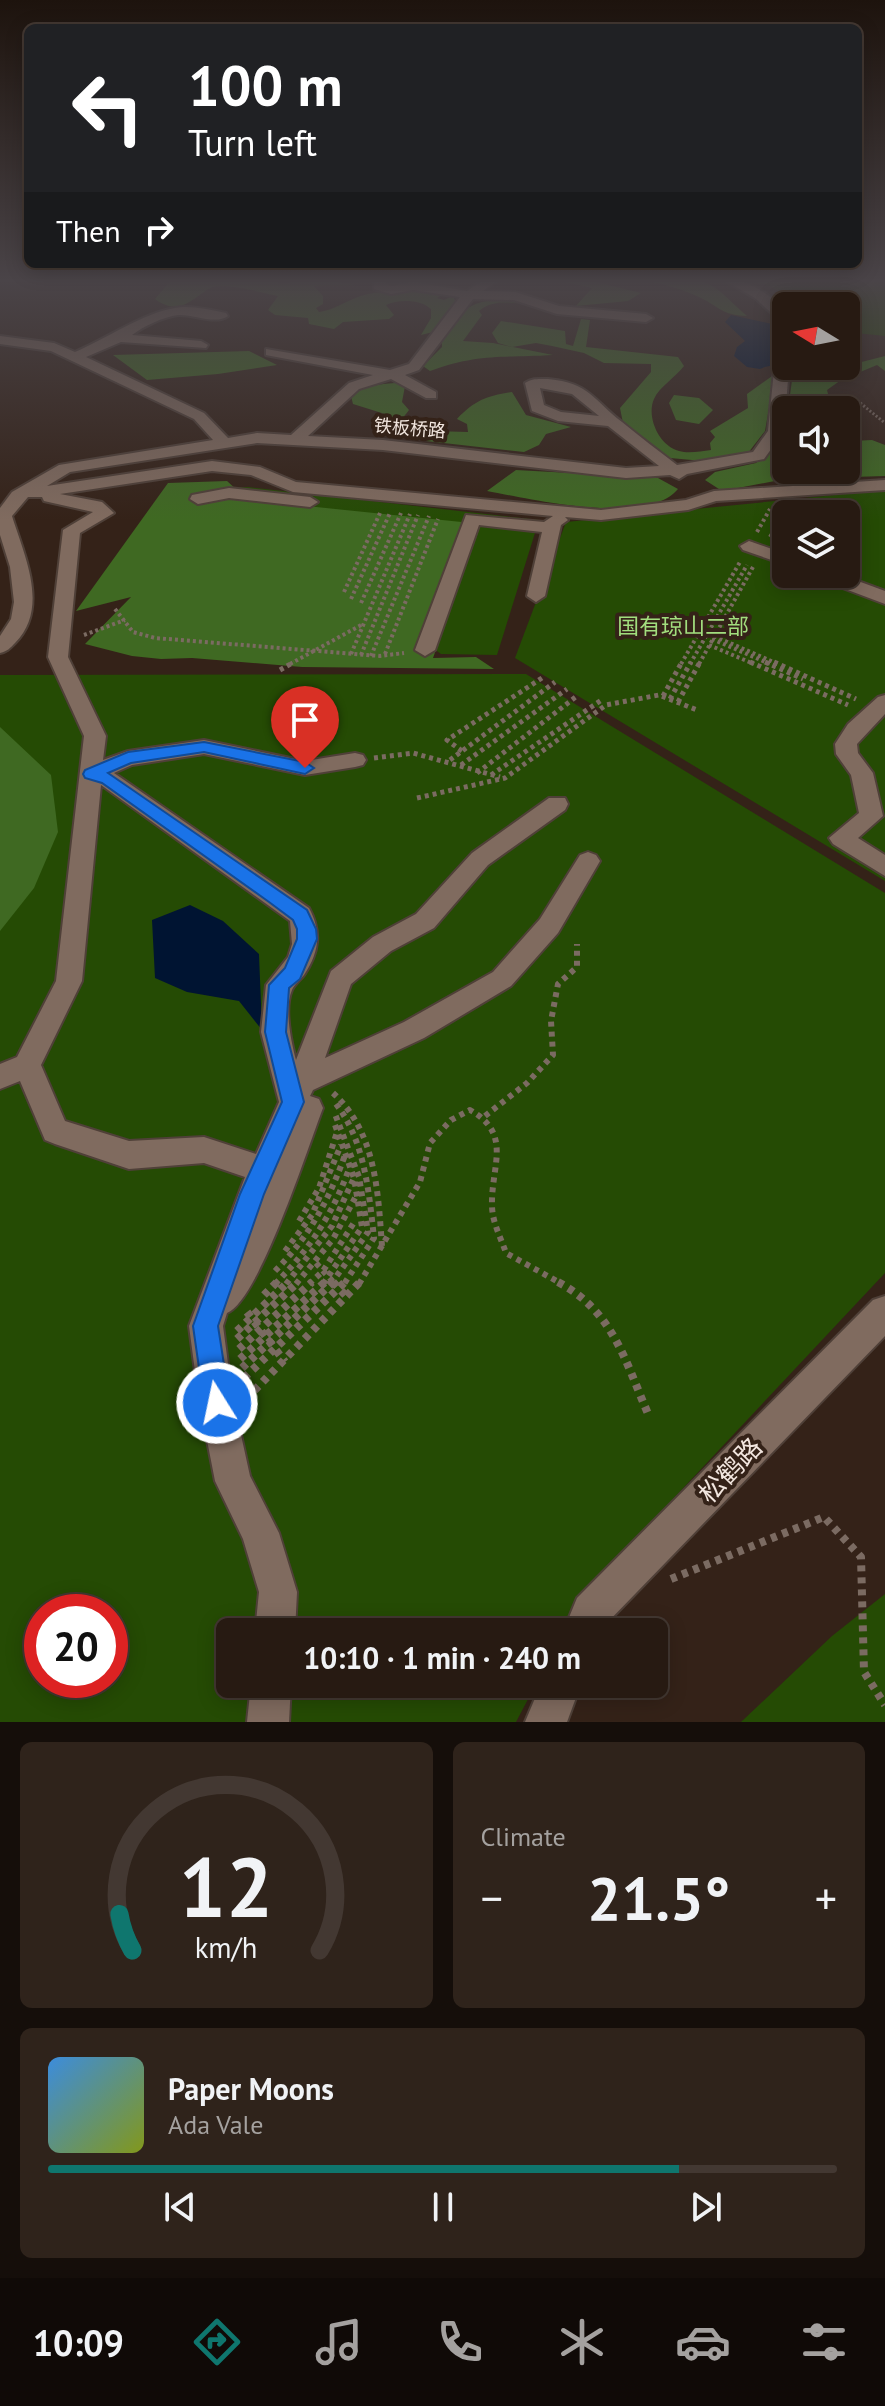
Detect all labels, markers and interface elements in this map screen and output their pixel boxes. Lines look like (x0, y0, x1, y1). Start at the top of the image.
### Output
text: 100 m (188, 49, 343, 121)
icon: left (56, 56, 160, 160)
text: Turn left (188, 119, 317, 166)
icon: right (137, 208, 181, 252)
text: Then (56, 211, 121, 250)
north arrow (772, 292, 860, 380)
map controls (772, 292, 860, 588)
button: sound (772, 396, 860, 484)
street label: 铁板桥路 (373, 413, 447, 443)
button: layers (772, 500, 860, 588)
park label: 国有琼山二部 (617, 612, 749, 640)
pin (271, 686, 339, 768)
icon: arrive (283, 698, 327, 742)
position arrow (175, 1361, 259, 1445)
street label: 松鹤路 (691, 1430, 769, 1510)
speed limit sign: 20 (24, 1594, 128, 1698)
text: 10:10 · 1 min · 240 m (303, 1638, 581, 1677)
text: Climate (481, 1820, 566, 1853)
text: 12 (179, 1832, 273, 1940)
text: 21.5° (587, 1859, 730, 1937)
text: − (481, 1869, 503, 1926)
text: + (815, 1869, 837, 1926)
text: km/h (195, 1929, 258, 1966)
text: Paper Moons (168, 2069, 334, 2108)
text: Ada Vale (168, 2108, 263, 2141)
icon: previous (158, 2185, 202, 2229)
icon: pause (421, 2185, 465, 2229)
icon: next (684, 2185, 728, 2229)
icon: directions (189, 2314, 245, 2370)
icon: music (311, 2314, 367, 2370)
icon: phone (432, 2314, 488, 2370)
icon: climate (554, 2314, 610, 2370)
icon: car (675, 2314, 731, 2370)
icon: filters (796, 2314, 852, 2370)
text: 10:09 (33, 2319, 124, 2366)

